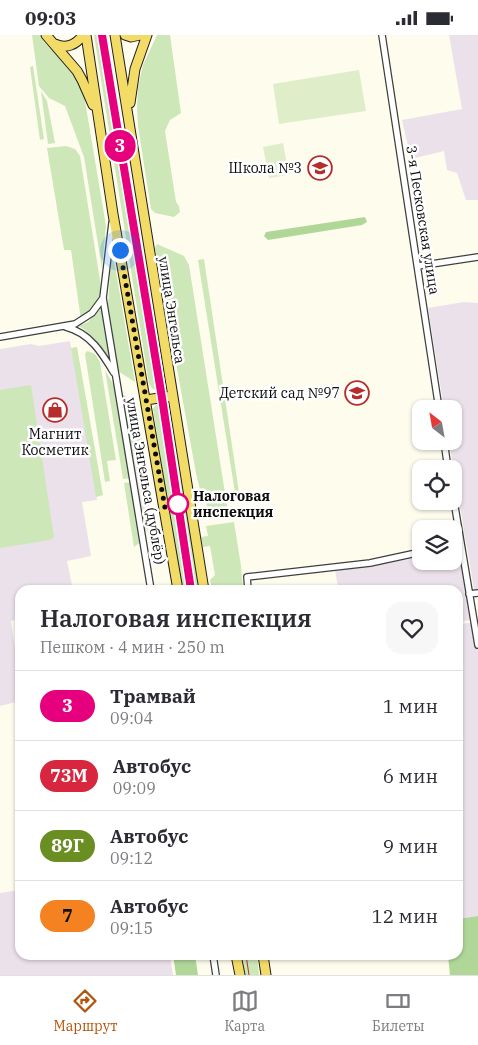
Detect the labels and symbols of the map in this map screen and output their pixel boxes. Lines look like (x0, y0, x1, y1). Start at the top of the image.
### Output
line badge: 3 (104, 130, 136, 162)
street label: 3-я Песковская улица (402, 144, 444, 296)
school or university icon: Школа №3 (307, 155, 333, 181)
place label: Школа №3 (229, 159, 302, 177)
your location (108, 238, 133, 263)
street label: улица Энгельса (155, 255, 189, 365)
school or university icon: Детский сад №97 (344, 380, 370, 406)
place label: Детский сад №97 (219, 384, 340, 402)
street label: улица Энгельса (дублёр) (122, 396, 170, 566)
shop icon: Магнит Косметик (42, 397, 68, 423)
north arrow (412, 400, 462, 450)
place label: Магнит Косметик (21, 425, 89, 459)
place label: Налоговая инспекция (193, 487, 274, 521)
marker: Налоговая инспекция (167, 493, 189, 515)

